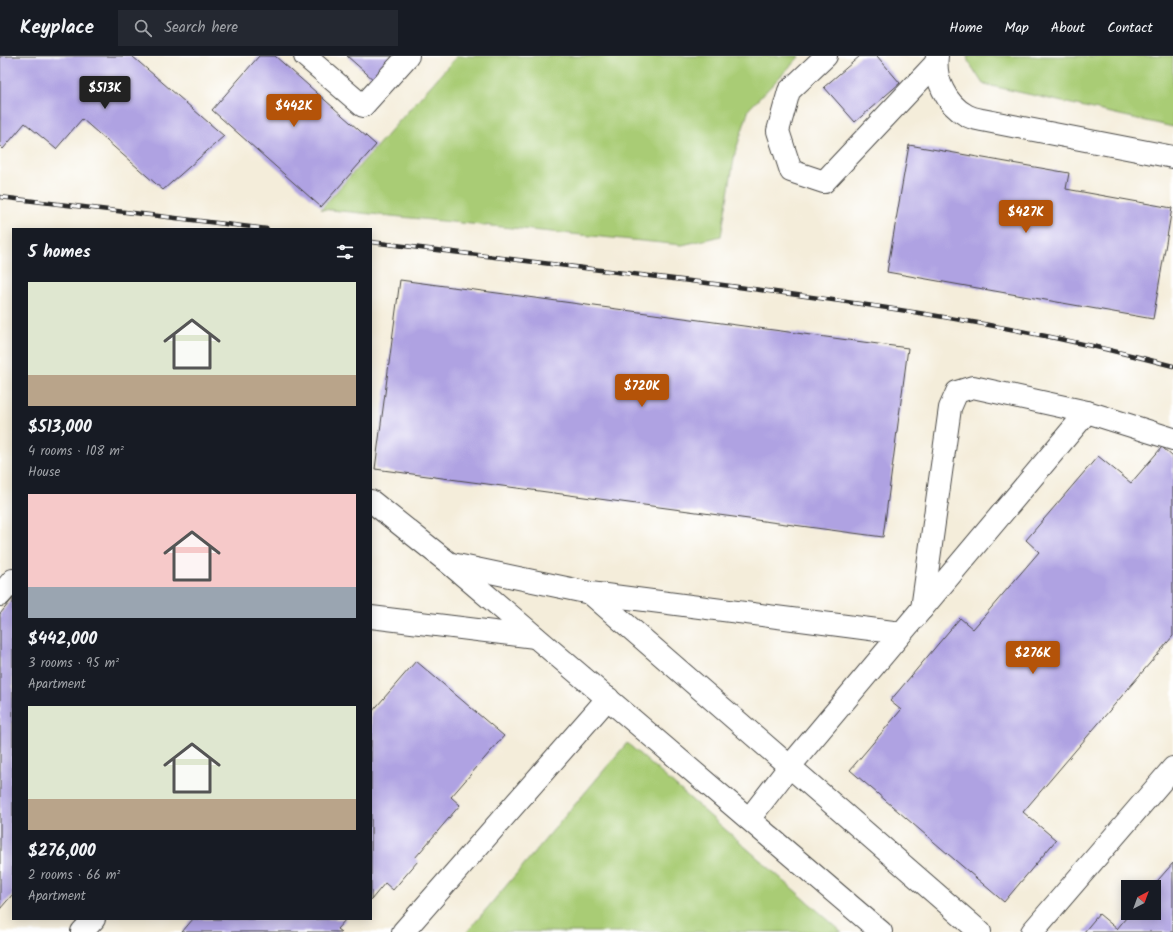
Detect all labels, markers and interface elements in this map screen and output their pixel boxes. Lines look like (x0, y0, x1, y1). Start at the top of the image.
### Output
search box (118, 10, 398, 46)
text: Keyplace (20, 13, 94, 43)
text: Search here (164, 16, 238, 40)
icon: search (132, 17, 154, 39)
text: Home (949, 17, 983, 39)
text: Map (1005, 17, 1029, 39)
text: About (1051, 17, 1085, 39)
text: Contact (1107, 17, 1153, 39)
pin: $513K (77, 76, 133, 110)
text: $513K (88, 78, 122, 99)
pin: $442K (266, 94, 322, 128)
text: $442K (275, 96, 313, 117)
pin: $427K (998, 200, 1054, 234)
text: $427K (1008, 202, 1044, 223)
text: 5 homes (28, 239, 91, 266)
icon: filters (334, 241, 356, 263)
icon: home (156, 308, 228, 380)
pin: $720K (614, 374, 670, 408)
text: $720K (624, 376, 660, 397)
text: $513,000 (28, 414, 92, 441)
text: 4 rooms · 108 m² (28, 441, 124, 462)
text: House (28, 462, 60, 483)
icon: home (156, 520, 228, 592)
text: $442,000 (28, 626, 97, 653)
pin: $276K (1005, 641, 1061, 675)
text: $276K (1015, 643, 1051, 664)
text: 3 rooms · 95 m² (28, 653, 119, 674)
text: Apartment (28, 674, 86, 695)
icon: home (156, 732, 228, 804)
text: $276,000 (28, 838, 96, 865)
text: 2 rooms · 66 m² (28, 865, 120, 886)
north arrow (1121, 880, 1161, 920)
map controls (1121, 880, 1161, 920)
text: Apartment (28, 886, 86, 907)

